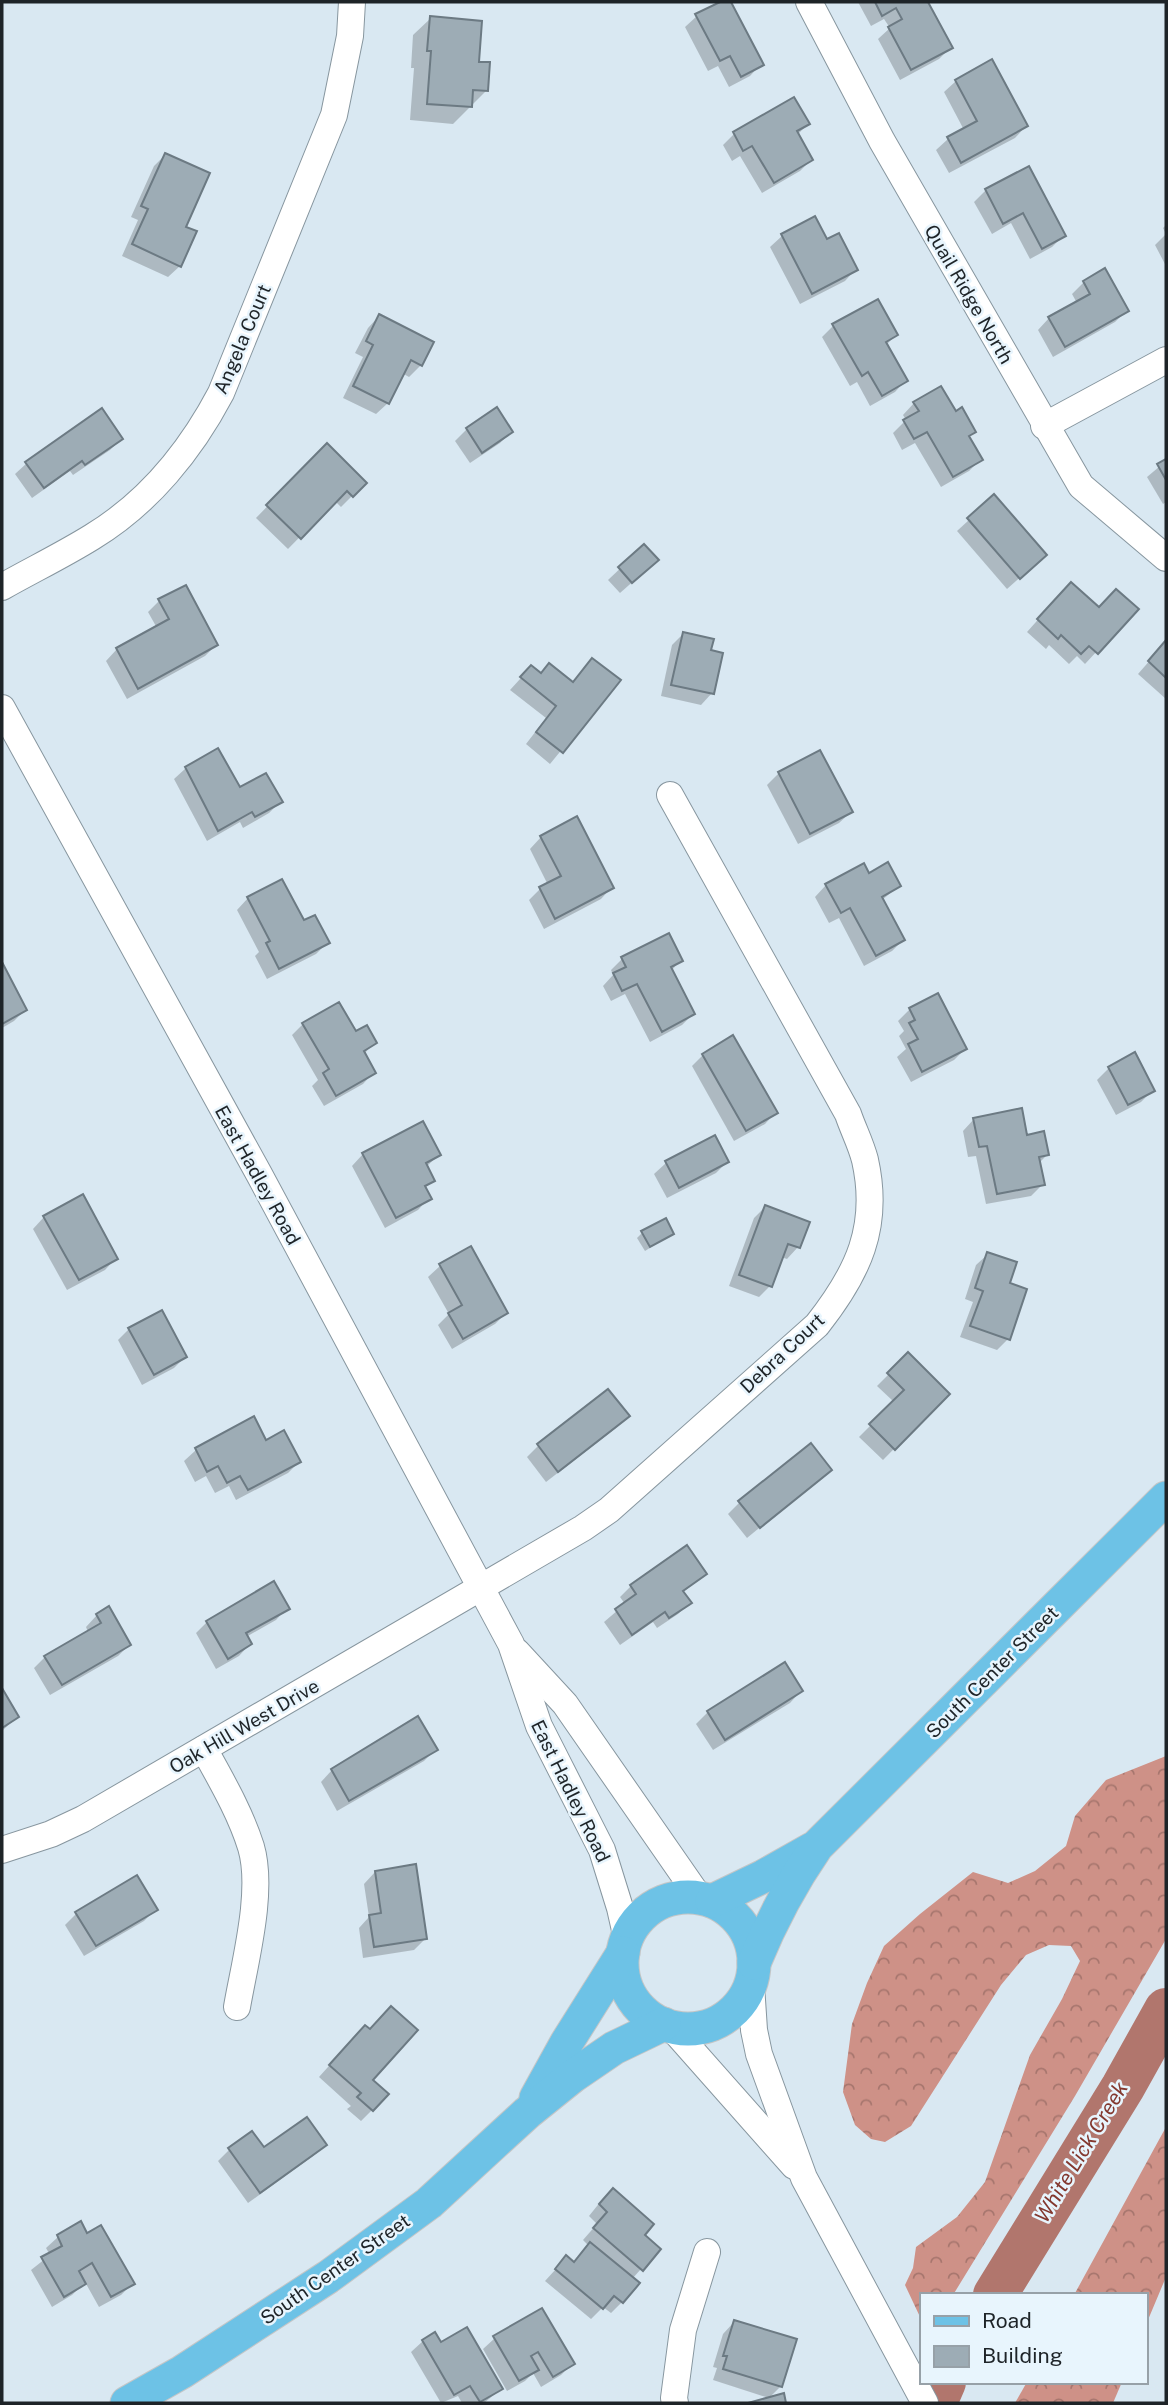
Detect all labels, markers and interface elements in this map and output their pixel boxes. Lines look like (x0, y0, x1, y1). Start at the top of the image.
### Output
street label: Quail Ridge North (920, 221, 1018, 367)
street label: Angela Court (209, 281, 275, 397)
street label: East Hadley Road (211, 1102, 305, 1248)
street label: Debra Court (735, 1308, 829, 1398)
street label: South Center Street (922, 1602, 1062, 1742)
street label: Oak Hill West Drive (165, 1674, 323, 1778)
street label: East Hadley Road (527, 1716, 615, 1866)
water label: White Lick Creek (1029, 2076, 1133, 2227)
street label: South Center Street (256, 2209, 414, 2329)
legend (920, 2293, 1147, 2384)
text: Road (982, 2308, 1032, 2333)
text: Building (982, 2343, 1063, 2368)

